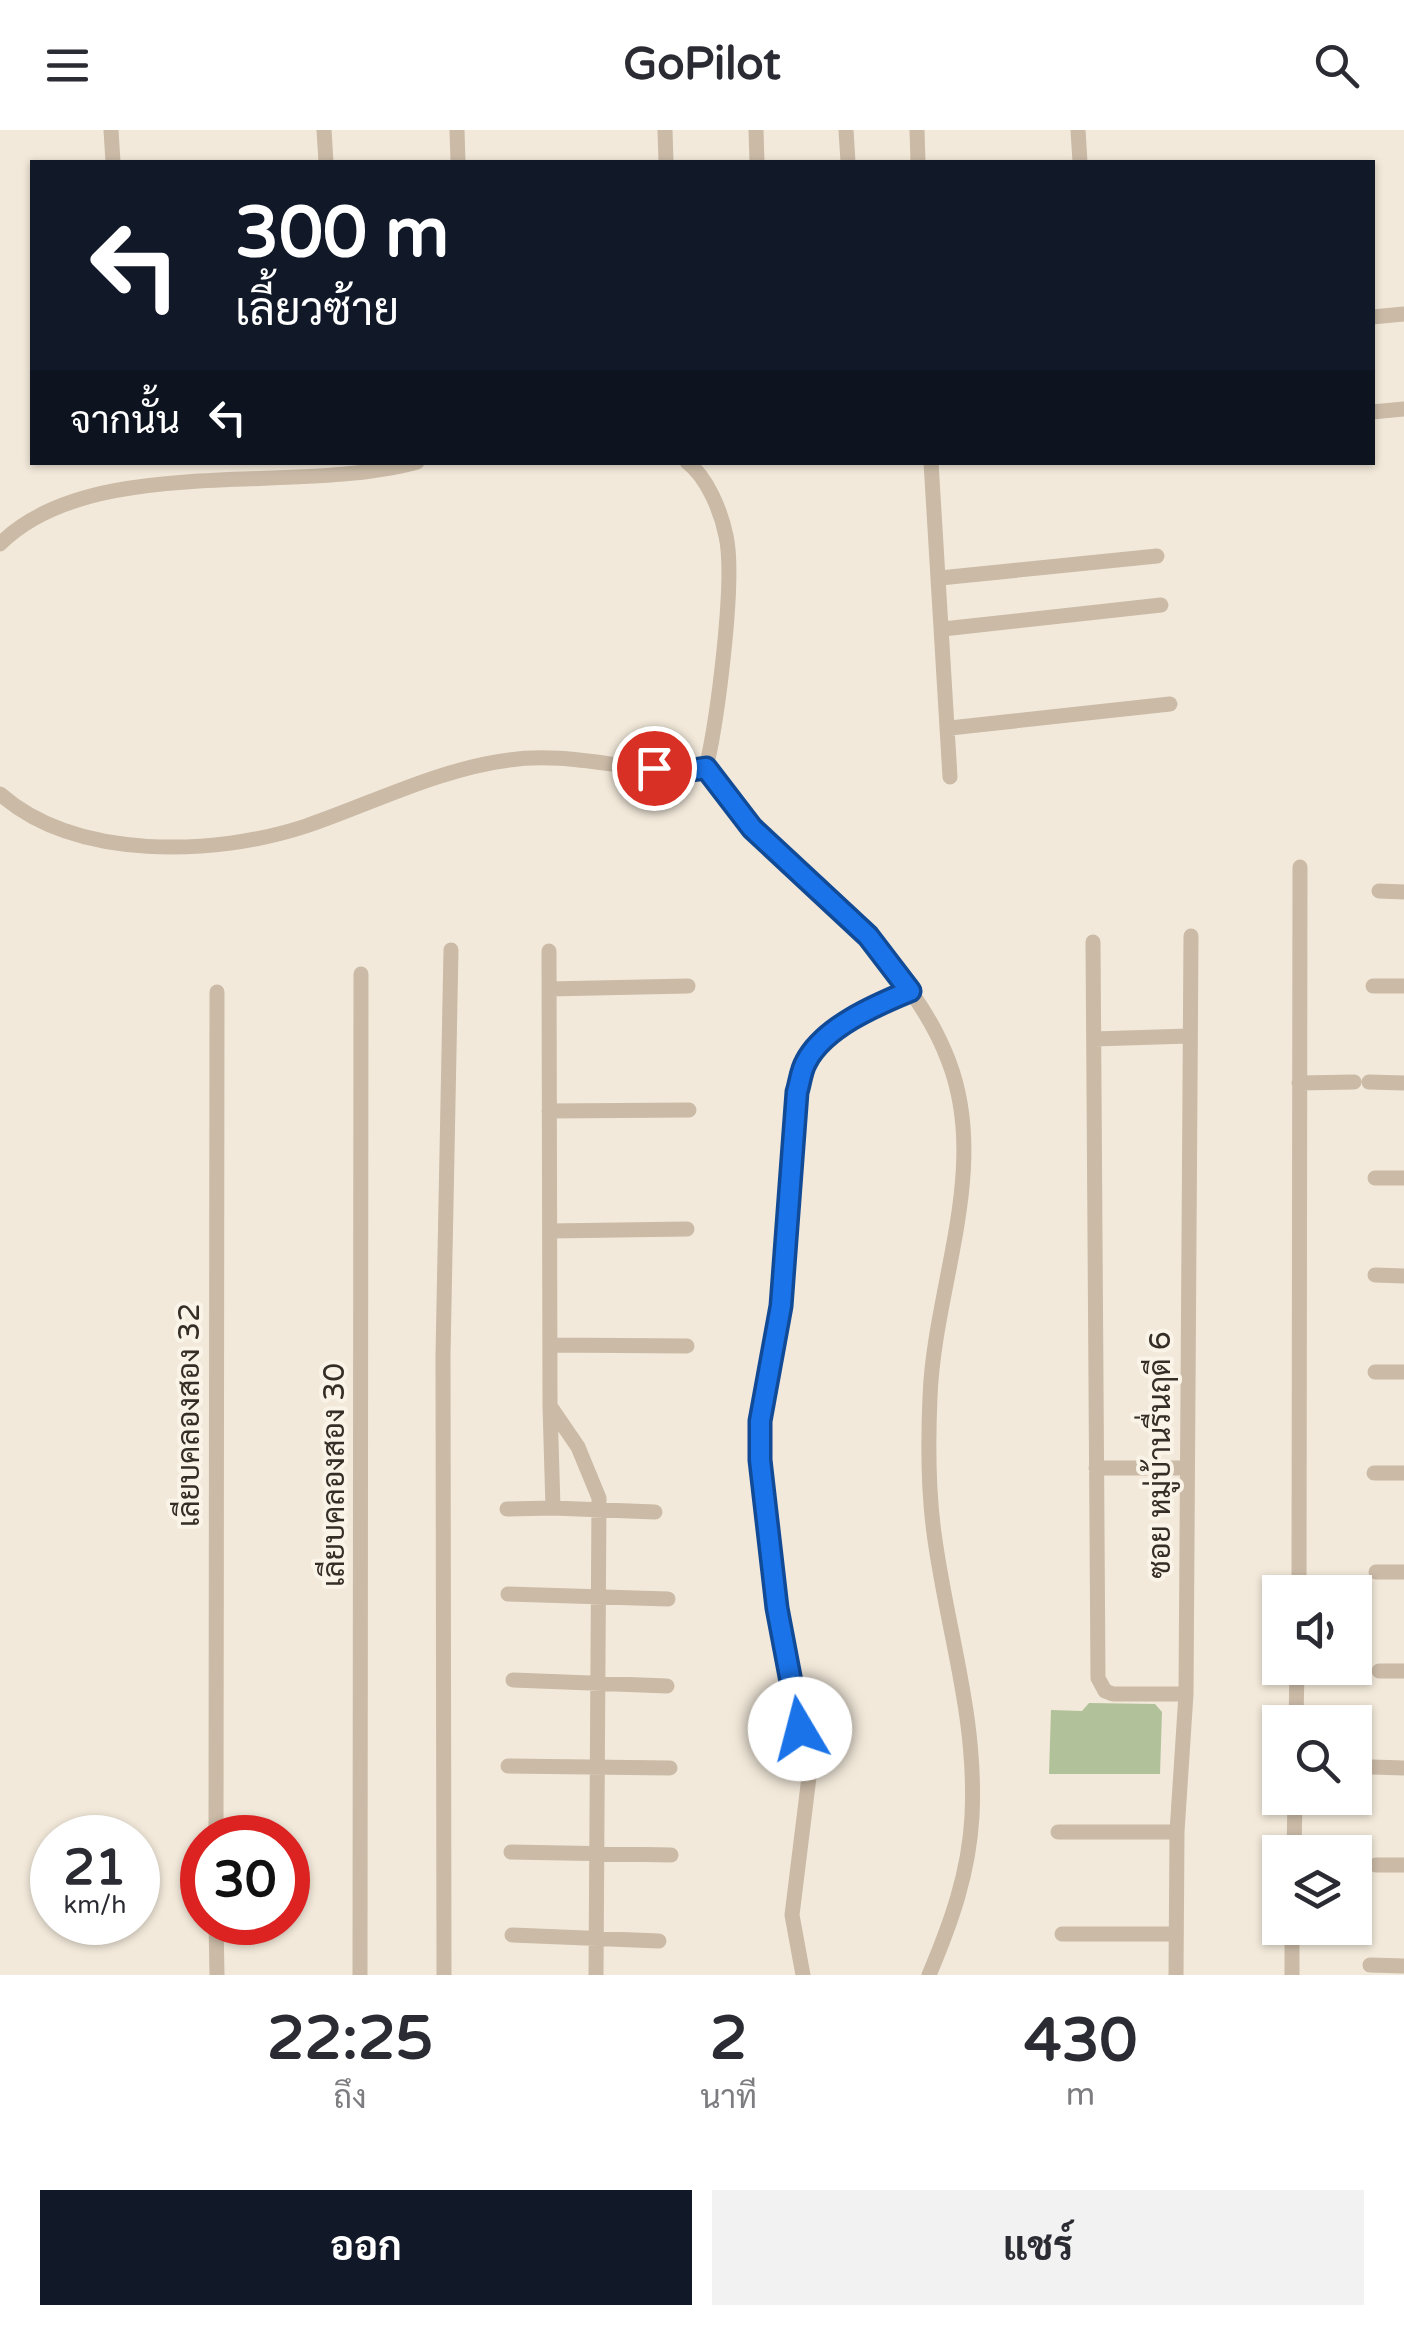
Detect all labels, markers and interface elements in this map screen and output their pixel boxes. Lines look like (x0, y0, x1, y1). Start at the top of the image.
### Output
icon: menu (40, 38, 95, 93)
text: GoPilot (623, 38, 781, 92)
icon: search (1309, 38, 1364, 93)
text: 300 m (235, 192, 449, 276)
icon: left (70, 200, 200, 330)
text: เลี้ยวซ้าย (235, 284, 399, 338)
icon: left (200, 390, 255, 445)
text: จากนั้น (70, 398, 180, 444)
pin (612, 726, 697, 811)
icon: arrive (627, 741, 682, 796)
street label: เลียบคลองสอง 32 (170, 1303, 208, 1527)
street label: ซอย หมู่บ้านรื่นฤดี 6 (1134, 1331, 1180, 1579)
street label: เลียบคลองสอง 30 (315, 1363, 353, 1587)
map controls (1262, 1575, 1372, 1945)
button: sound (1262, 1575, 1372, 1685)
position arrow (748, 1677, 852, 1781)
button: search (1262, 1705, 1372, 1815)
speed limit sign: 30 (180, 1815, 310, 1945)
button: layers (1262, 1835, 1372, 1945)
text: 21 (64, 1838, 126, 1898)
text: km/h (64, 1890, 126, 1920)
text: 22:25 (267, 2003, 433, 2075)
text: 2 (710, 2003, 747, 2075)
text: 430 (1024, 2005, 1137, 2077)
text: m (1066, 2076, 1095, 2114)
text: ถึง (334, 2079, 367, 2117)
text: นาที (700, 2079, 757, 2117)
button: ออก (40, 2190, 692, 2305)
button: แชร์ (712, 2190, 1364, 2305)

